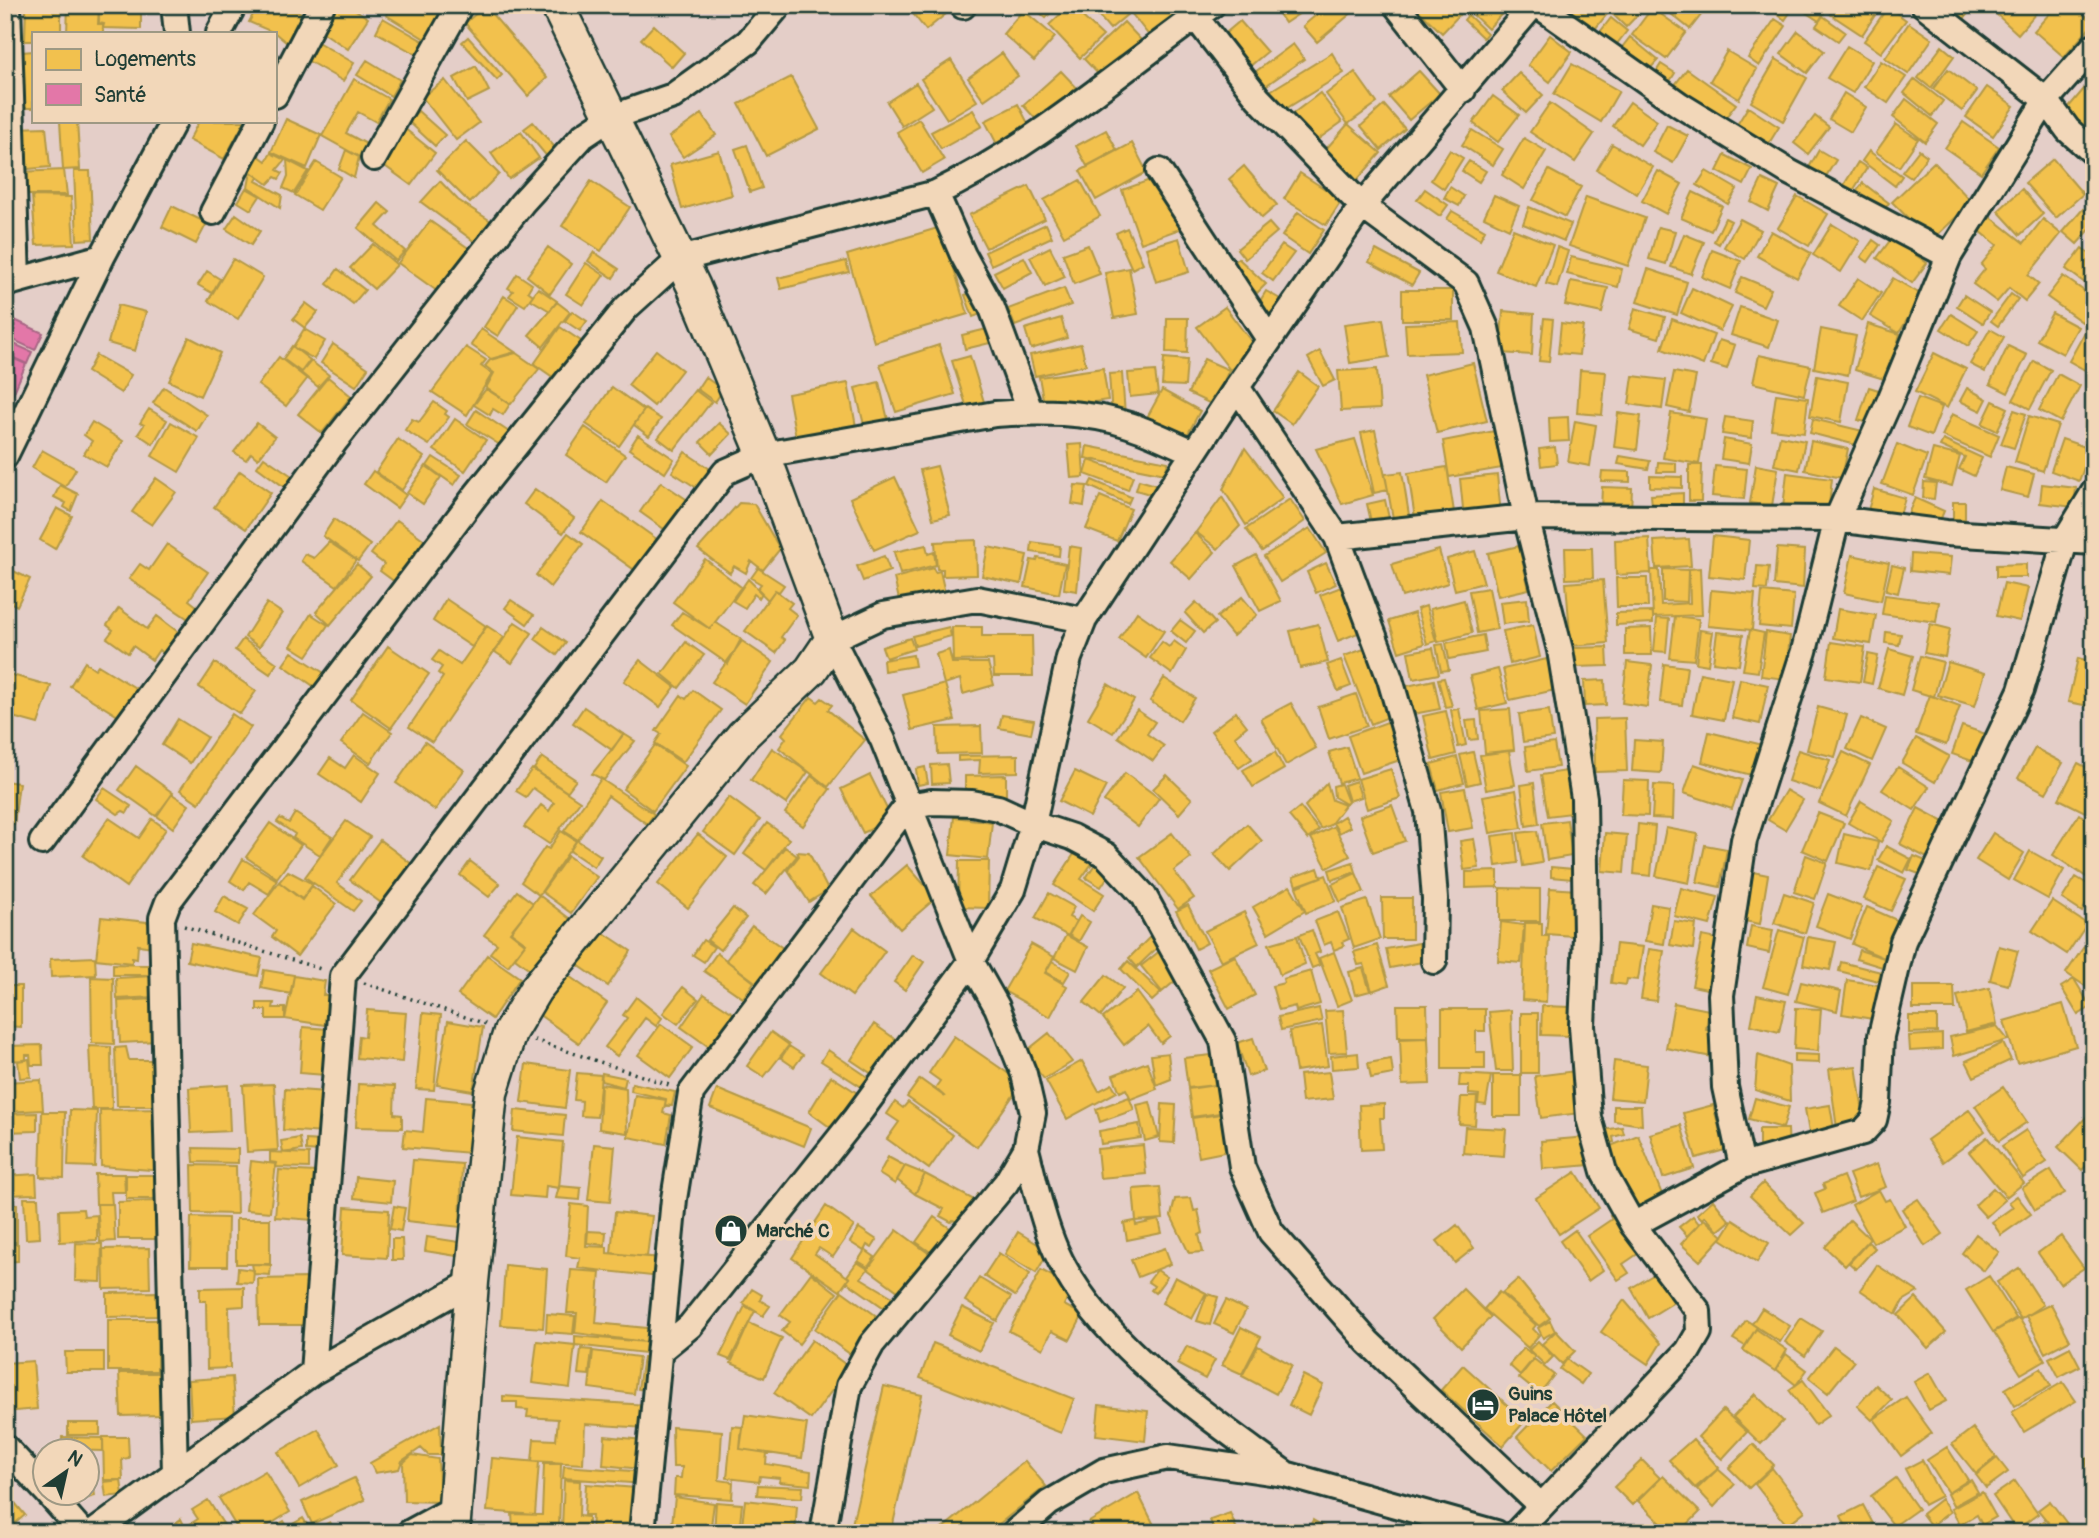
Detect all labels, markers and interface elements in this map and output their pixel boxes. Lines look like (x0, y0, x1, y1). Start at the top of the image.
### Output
legend (32, 32, 276, 122)
text: Logements (94, 46, 197, 73)
text: Santé (94, 82, 147, 109)
shop icon: Marché C (712, 1212, 750, 1250)
place label: Marché C (756, 1219, 830, 1243)
place label: Guins Palace Hôtel (1508, 1382, 1607, 1428)
hotel icon: Guins Palace Hôtel (1464, 1386, 1502, 1424)
north arrow (32, 1436, 102, 1506)
text: N (63, 1445, 87, 1472)

